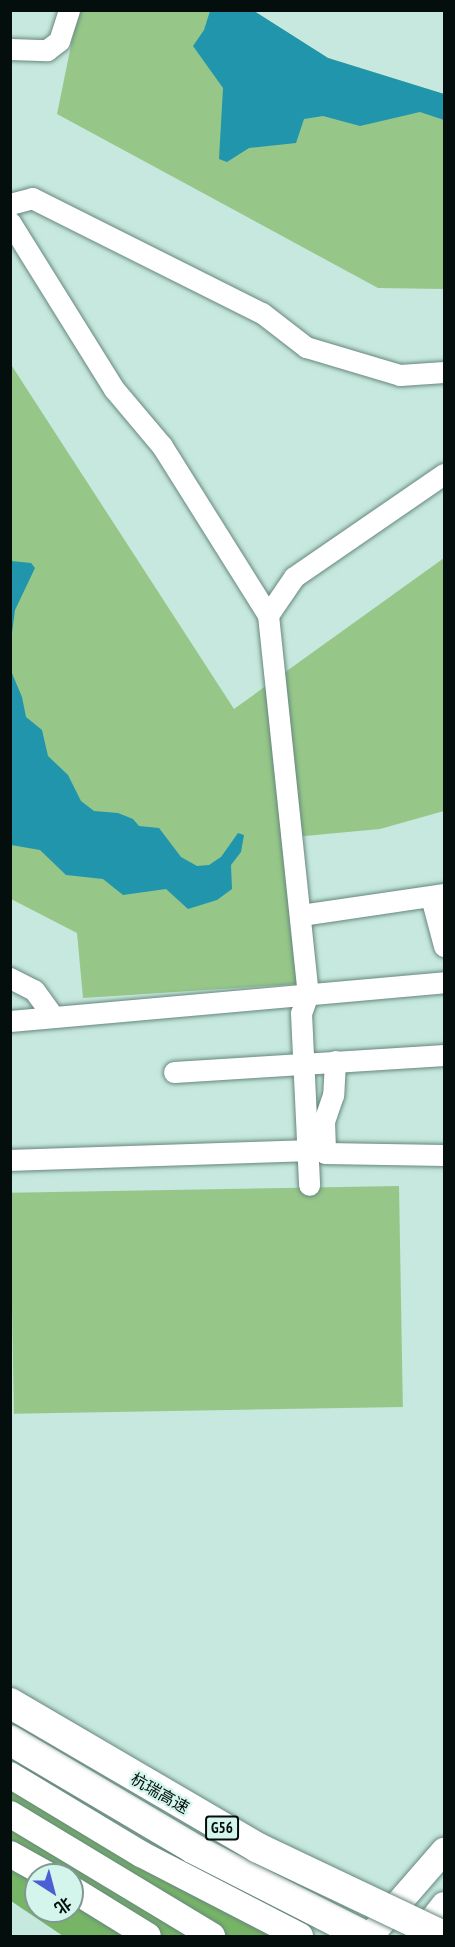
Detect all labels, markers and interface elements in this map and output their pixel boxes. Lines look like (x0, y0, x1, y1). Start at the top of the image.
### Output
street label: 杭瑞高速 (127, 1769, 193, 1817)
road number: G56 (204, 1816, 240, 1840)
north arrow (24, 1863, 84, 1923)
text: 北 (51, 1893, 76, 1919)

